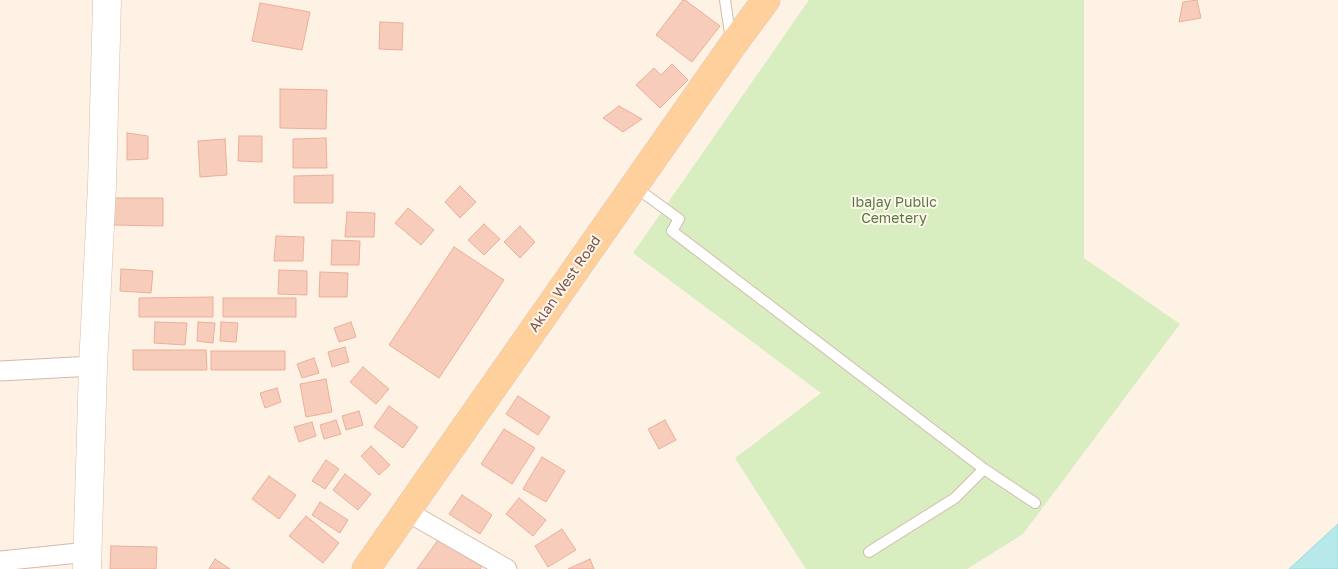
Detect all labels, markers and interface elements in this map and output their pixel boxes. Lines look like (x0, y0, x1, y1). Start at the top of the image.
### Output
park label: Ibajay Public Cemetery (851, 195, 937, 228)
street label: Aklan West Road (526, 233, 604, 335)

